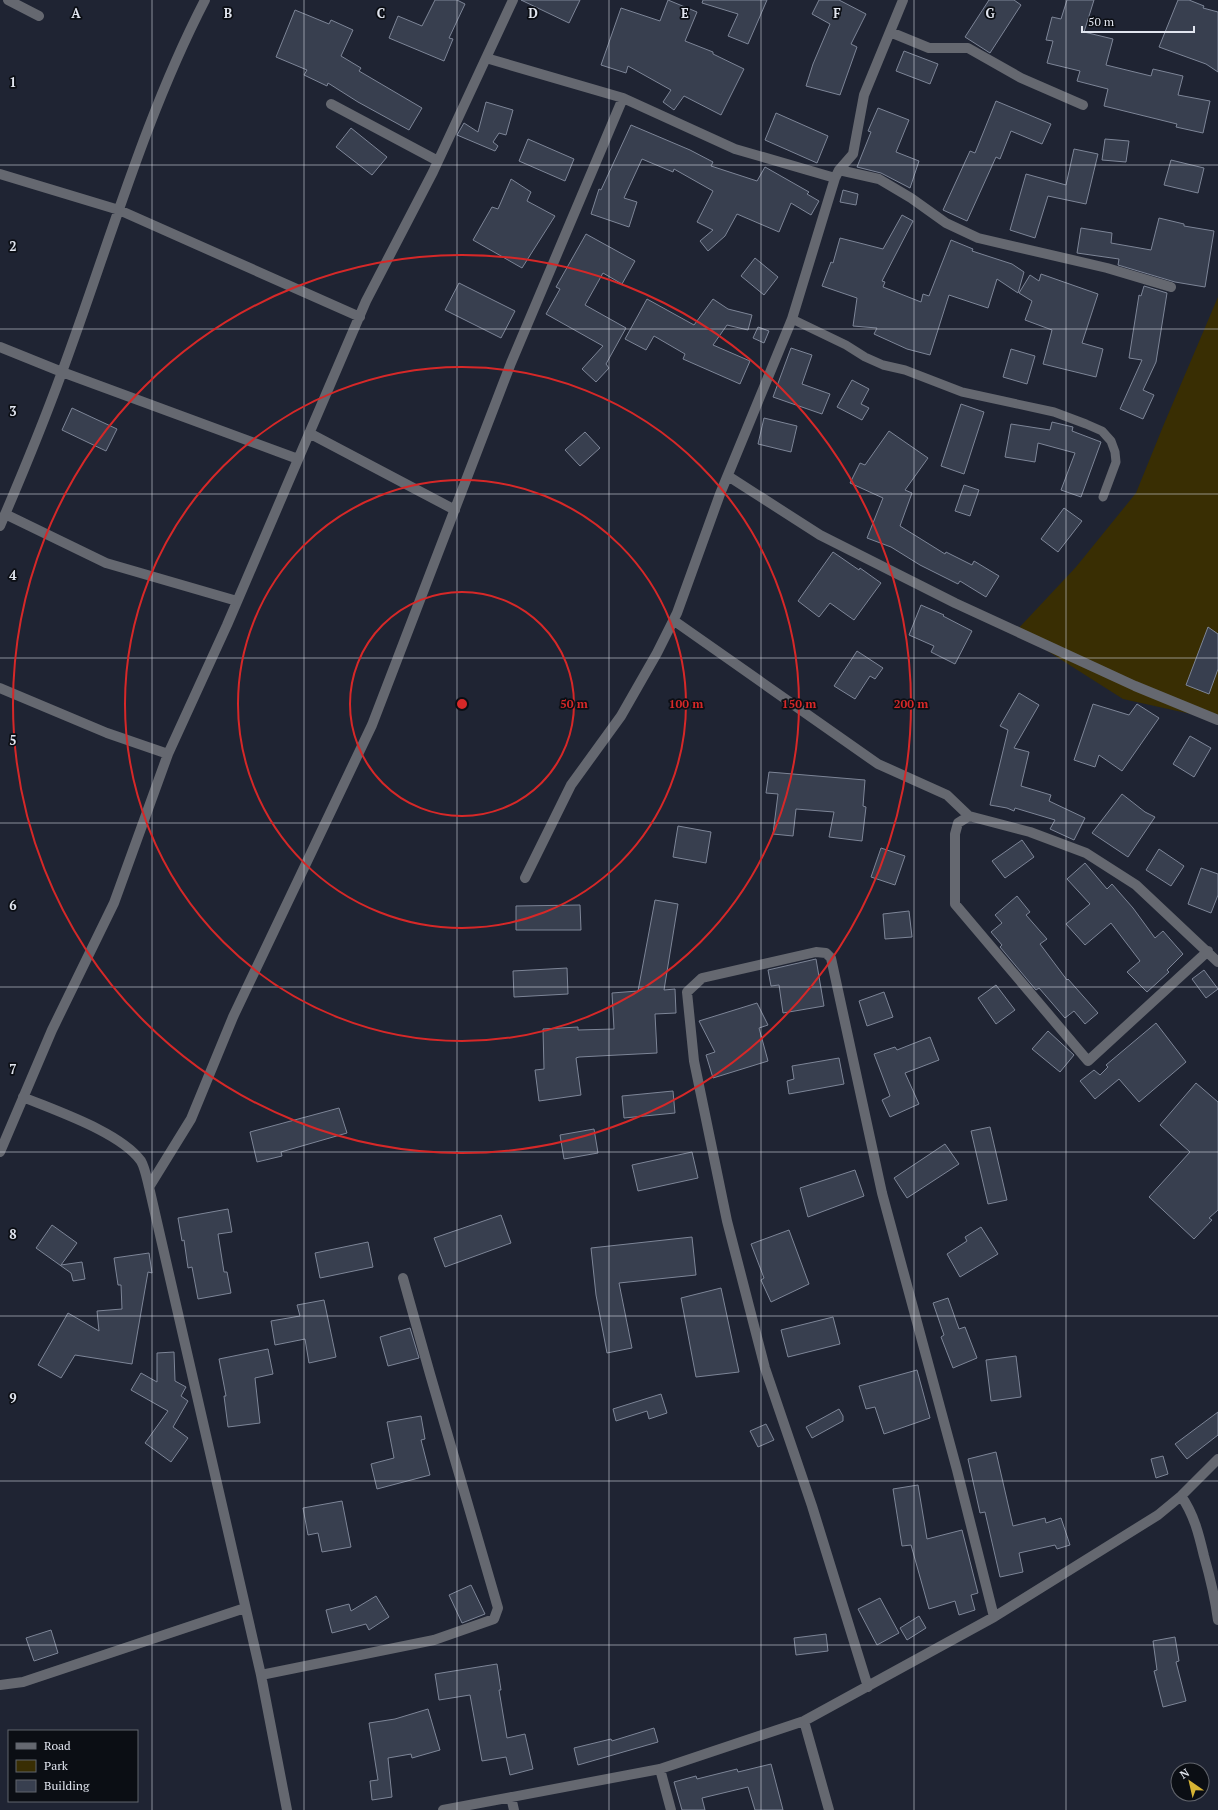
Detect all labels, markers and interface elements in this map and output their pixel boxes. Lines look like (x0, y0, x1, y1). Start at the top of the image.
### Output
text: A (71, 4, 81, 22)
text: B (224, 4, 232, 22)
text: C (377, 4, 385, 22)
text: D (528, 4, 538, 22)
text: E (681, 4, 689, 22)
text: F (833, 4, 841, 22)
text: G (985, 4, 995, 22)
scale bar (1082, 8, 1194, 34)
text: 50 m (1088, 14, 1115, 29)
text: 1 (9, 73, 17, 91)
text: 2 (9, 237, 17, 255)
text: 3 (9, 402, 17, 420)
text: 4 (9, 566, 17, 584)
text: 50 m (560, 696, 588, 711)
text: 100 m (669, 696, 703, 711)
text: 150 m (782, 696, 816, 711)
text: 200 m (894, 696, 928, 711)
centre of rings (455, 697, 469, 711)
text: 5 (9, 731, 17, 749)
text: 6 (9, 896, 17, 914)
text: 7 (9, 1060, 17, 1078)
text: 8 (9, 1225, 17, 1243)
text: 9 (9, 1389, 17, 1407)
legend (8, 1730, 138, 1802)
text: Road (44, 1738, 71, 1753)
text: Park (44, 1758, 69, 1773)
north arrow (1170, 1762, 1210, 1802)
text: N (1177, 1765, 1192, 1782)
text: Building (44, 1778, 90, 1793)

